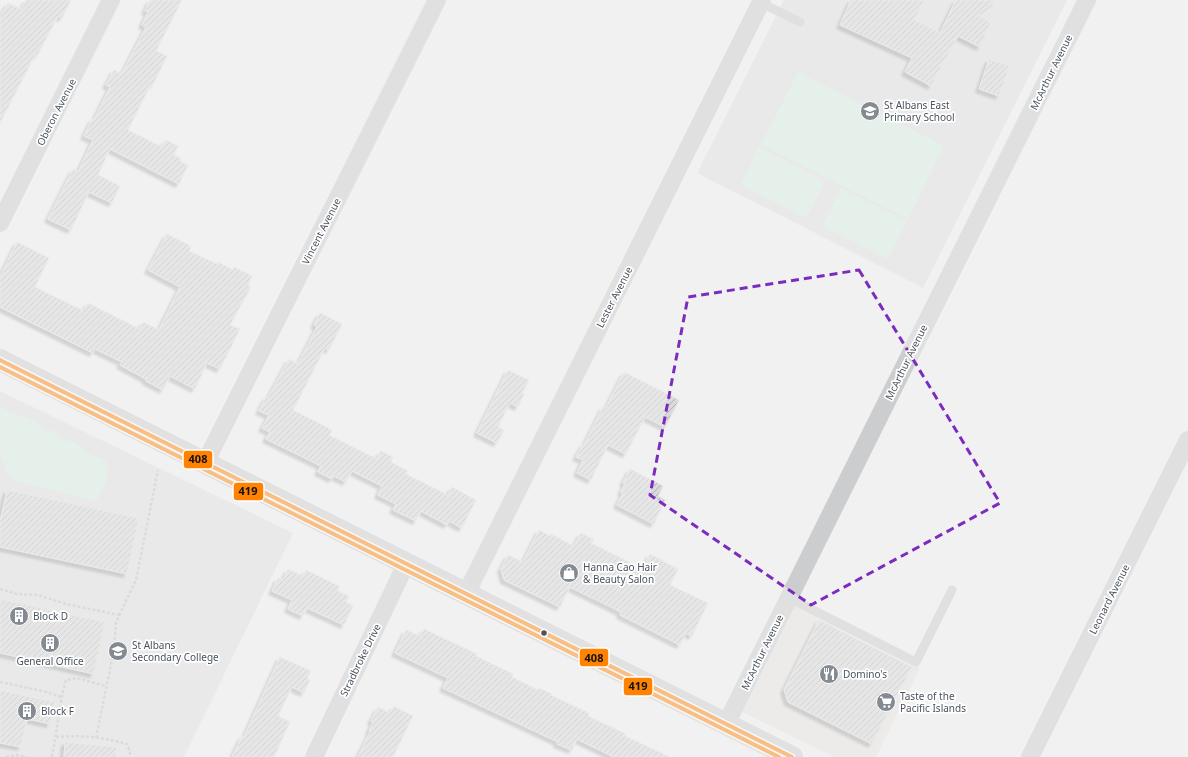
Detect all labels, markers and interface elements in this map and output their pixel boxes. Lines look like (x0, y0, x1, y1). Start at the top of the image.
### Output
street label: McArthur Avenue (1027, 32, 1075, 112)
street label: Oberon Avenue (33, 76, 79, 148)
place label: St Albans East Primary School (884, 98, 955, 124)
school or university icon: St Albans East Primary School (859, 100, 881, 122)
street label: Vincent Avenue (298, 195, 344, 267)
street label: Lester Avenue (593, 264, 636, 330)
street label: McArthur Avenue (882, 322, 930, 402)
line badge: 408 (183, 450, 213, 469)
text: 408 (189, 451, 207, 466)
line badge: 419 (233, 482, 264, 501)
text: 419 (239, 483, 257, 498)
place label: Hanna Cao Hair & Beauty Salon (583, 560, 657, 586)
street label: Leonard Avenue (1085, 561, 1133, 636)
shop icon: Hanna Cao Hair & Beauty Salon (558, 562, 580, 584)
building icon: Block D (8, 605, 30, 627)
place label: Block D (33, 609, 68, 623)
street label: McArthur Avenue (738, 612, 786, 692)
street label: Stradbroke Drive (336, 621, 384, 699)
unlabelled marker (539, 628, 549, 638)
building icon: General Office (39, 632, 61, 654)
place label: St Albans Secondary College (132, 638, 219, 664)
school or university icon: St Albans Secondary College (107, 640, 129, 662)
line badge: 408 (579, 648, 609, 667)
text: 408 (585, 650, 603, 665)
place label: General Office (16, 654, 84, 668)
restaurant icon: Domino's (818, 663, 840, 685)
place label: Domino's (843, 667, 887, 681)
line badge: 419 (623, 677, 653, 696)
text: 419 (629, 678, 647, 693)
place label: Taste of the Pacific Islands (900, 689, 966, 715)
supermarket icon: Taste of the Pacific Islands (875, 691, 897, 713)
building icon: Block F (16, 700, 38, 722)
place label: Block F (41, 704, 74, 718)

